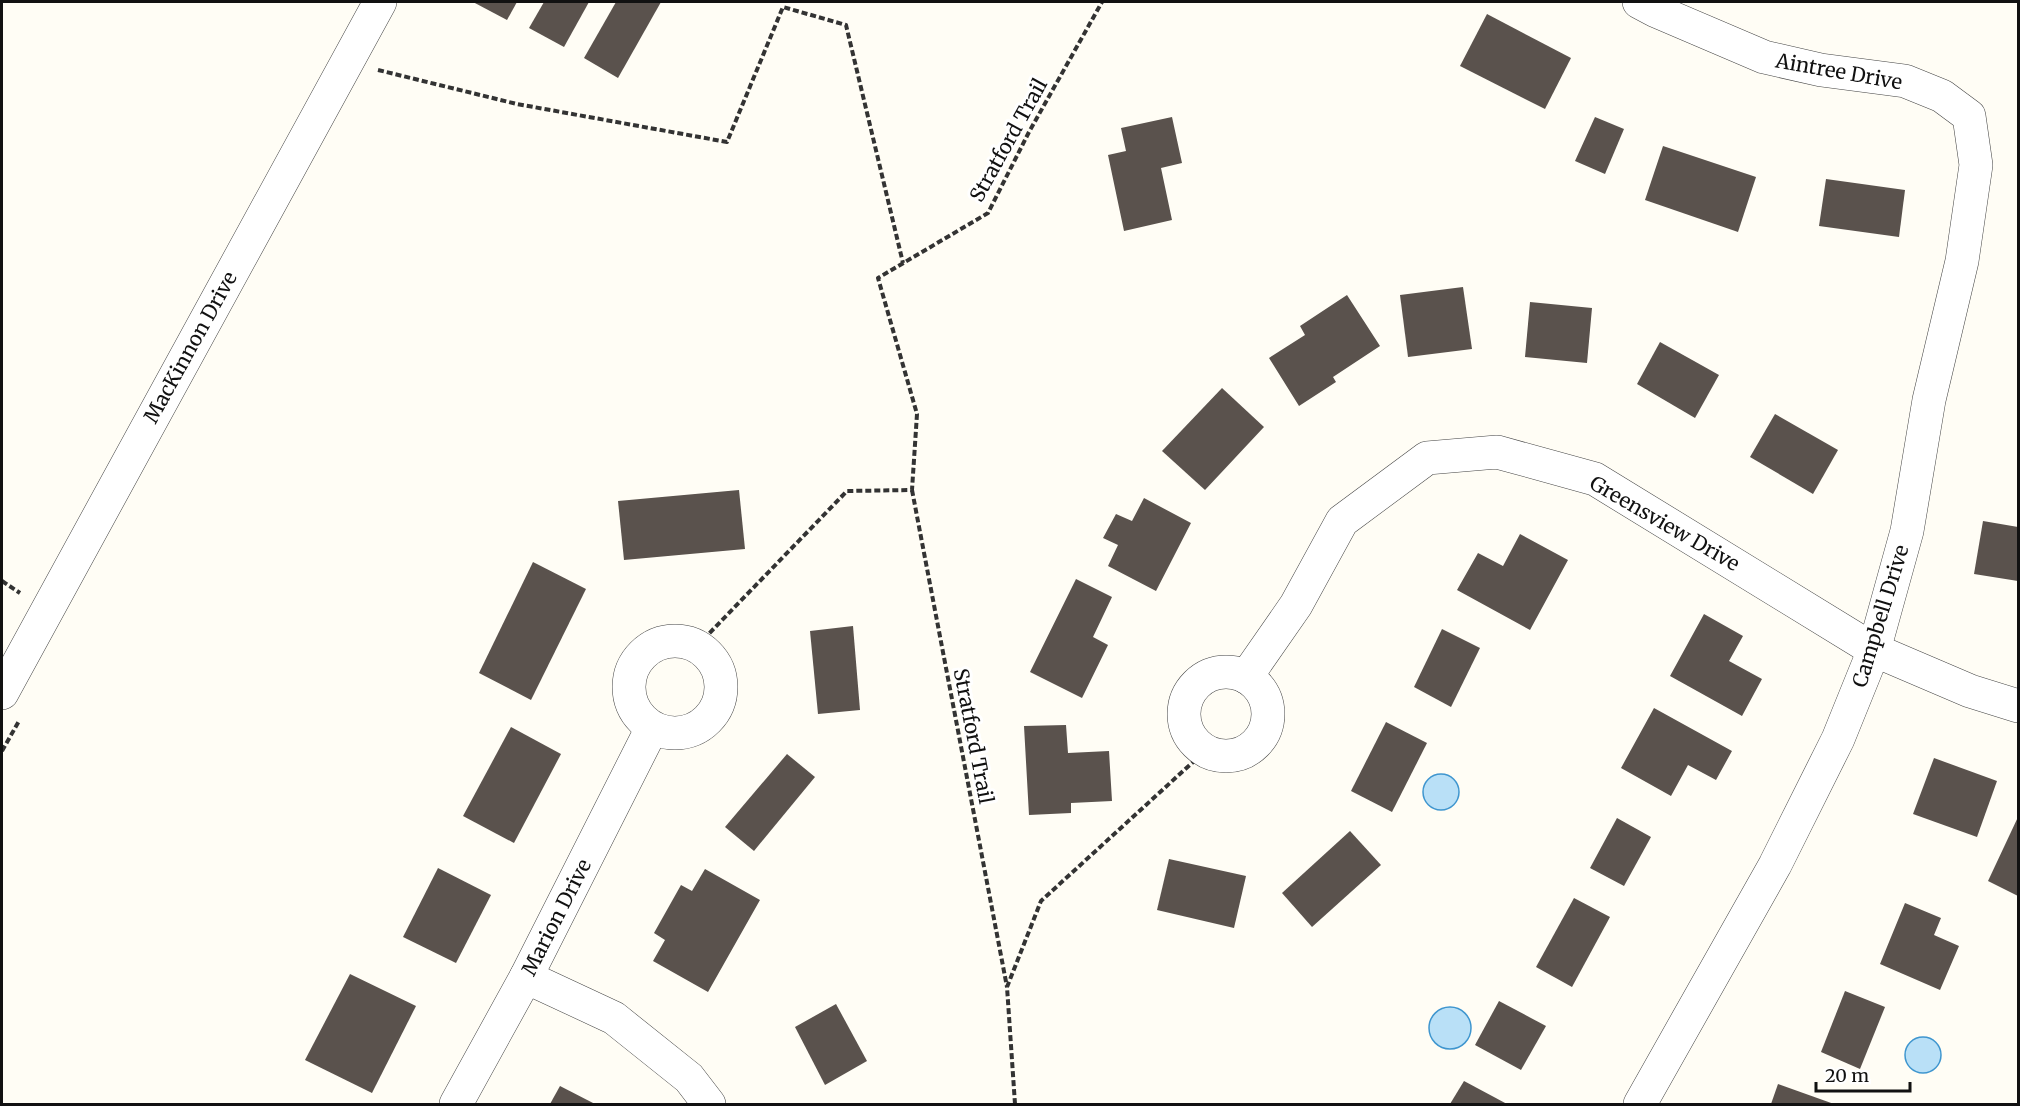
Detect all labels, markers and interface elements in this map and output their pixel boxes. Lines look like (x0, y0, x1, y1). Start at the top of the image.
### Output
street label: Aintree Drive (1773, 47, 1904, 94)
street label: Stratford Trail (964, 74, 1052, 206)
street label: MacKinnon Drive (138, 267, 242, 427)
street label: Greensview Drive (1586, 470, 1744, 576)
street label: Campbell Drive (1846, 542, 1914, 690)
street label: Stratford Trail (949, 666, 999, 806)
street label: Marion Drive (516, 855, 596, 979)
scale bar (1816, 1055, 1910, 1093)
text: 20 m (1825, 1064, 1869, 1087)

